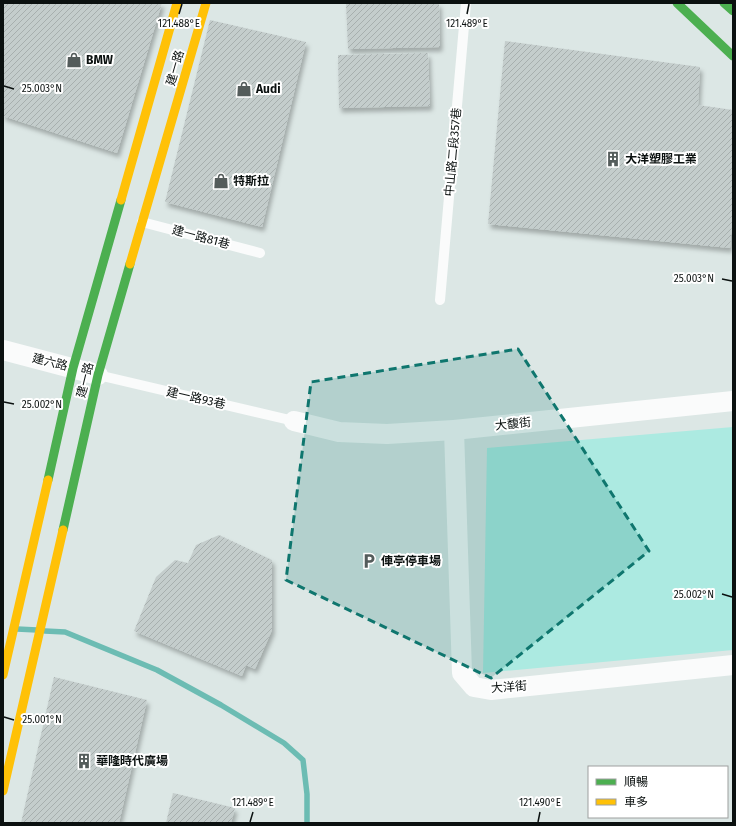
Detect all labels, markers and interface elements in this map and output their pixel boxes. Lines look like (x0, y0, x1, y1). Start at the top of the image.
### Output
text: 121.488°E (158, 18, 200, 30)
text: 121.489°E (446, 18, 488, 30)
street label: 建一路 (163, 49, 187, 87)
shop icon: BMW (65, 51, 83, 69)
place label: BMW (86, 53, 114, 67)
shop icon: Audi (235, 80, 253, 98)
place label: Audi (255, 82, 281, 96)
text: 25.003°N (22, 83, 62, 95)
street label: 中山路二段357巷 (442, 107, 464, 197)
building icon: 大洋塑膠工業 (604, 150, 622, 168)
place label: 大洋塑膠工業 (625, 152, 697, 166)
shop icon: 特斯拉 (212, 172, 230, 190)
place label: 特斯拉 (233, 174, 269, 188)
street label: 建一路81巷 (170, 223, 232, 251)
text: 25.003°N (674, 273, 714, 285)
street label: 建六路 (31, 351, 69, 373)
street label: 建一路 (74, 361, 96, 399)
street label: 建一路93巷 (165, 384, 227, 412)
text: 25.002°N (22, 399, 62, 411)
street label: 大馥街 (494, 415, 532, 433)
parking icon: 俥亭停車場 (360, 552, 378, 570)
place label: 俥亭停車場 (381, 554, 441, 568)
text: 25.002°N (674, 589, 714, 601)
street label: 大洋街 (491, 679, 527, 695)
text: 25.001°N (22, 714, 62, 726)
building icon: 華隆時代廣場 (75, 752, 93, 770)
place label: 華隆時代廣場 (96, 754, 168, 768)
legend (588, 766, 728, 818)
text: 順暢 (624, 775, 648, 789)
text: 車多 (624, 795, 648, 809)
text: 121.489°E (232, 797, 274, 809)
text: 121.490°E (519, 797, 561, 809)

